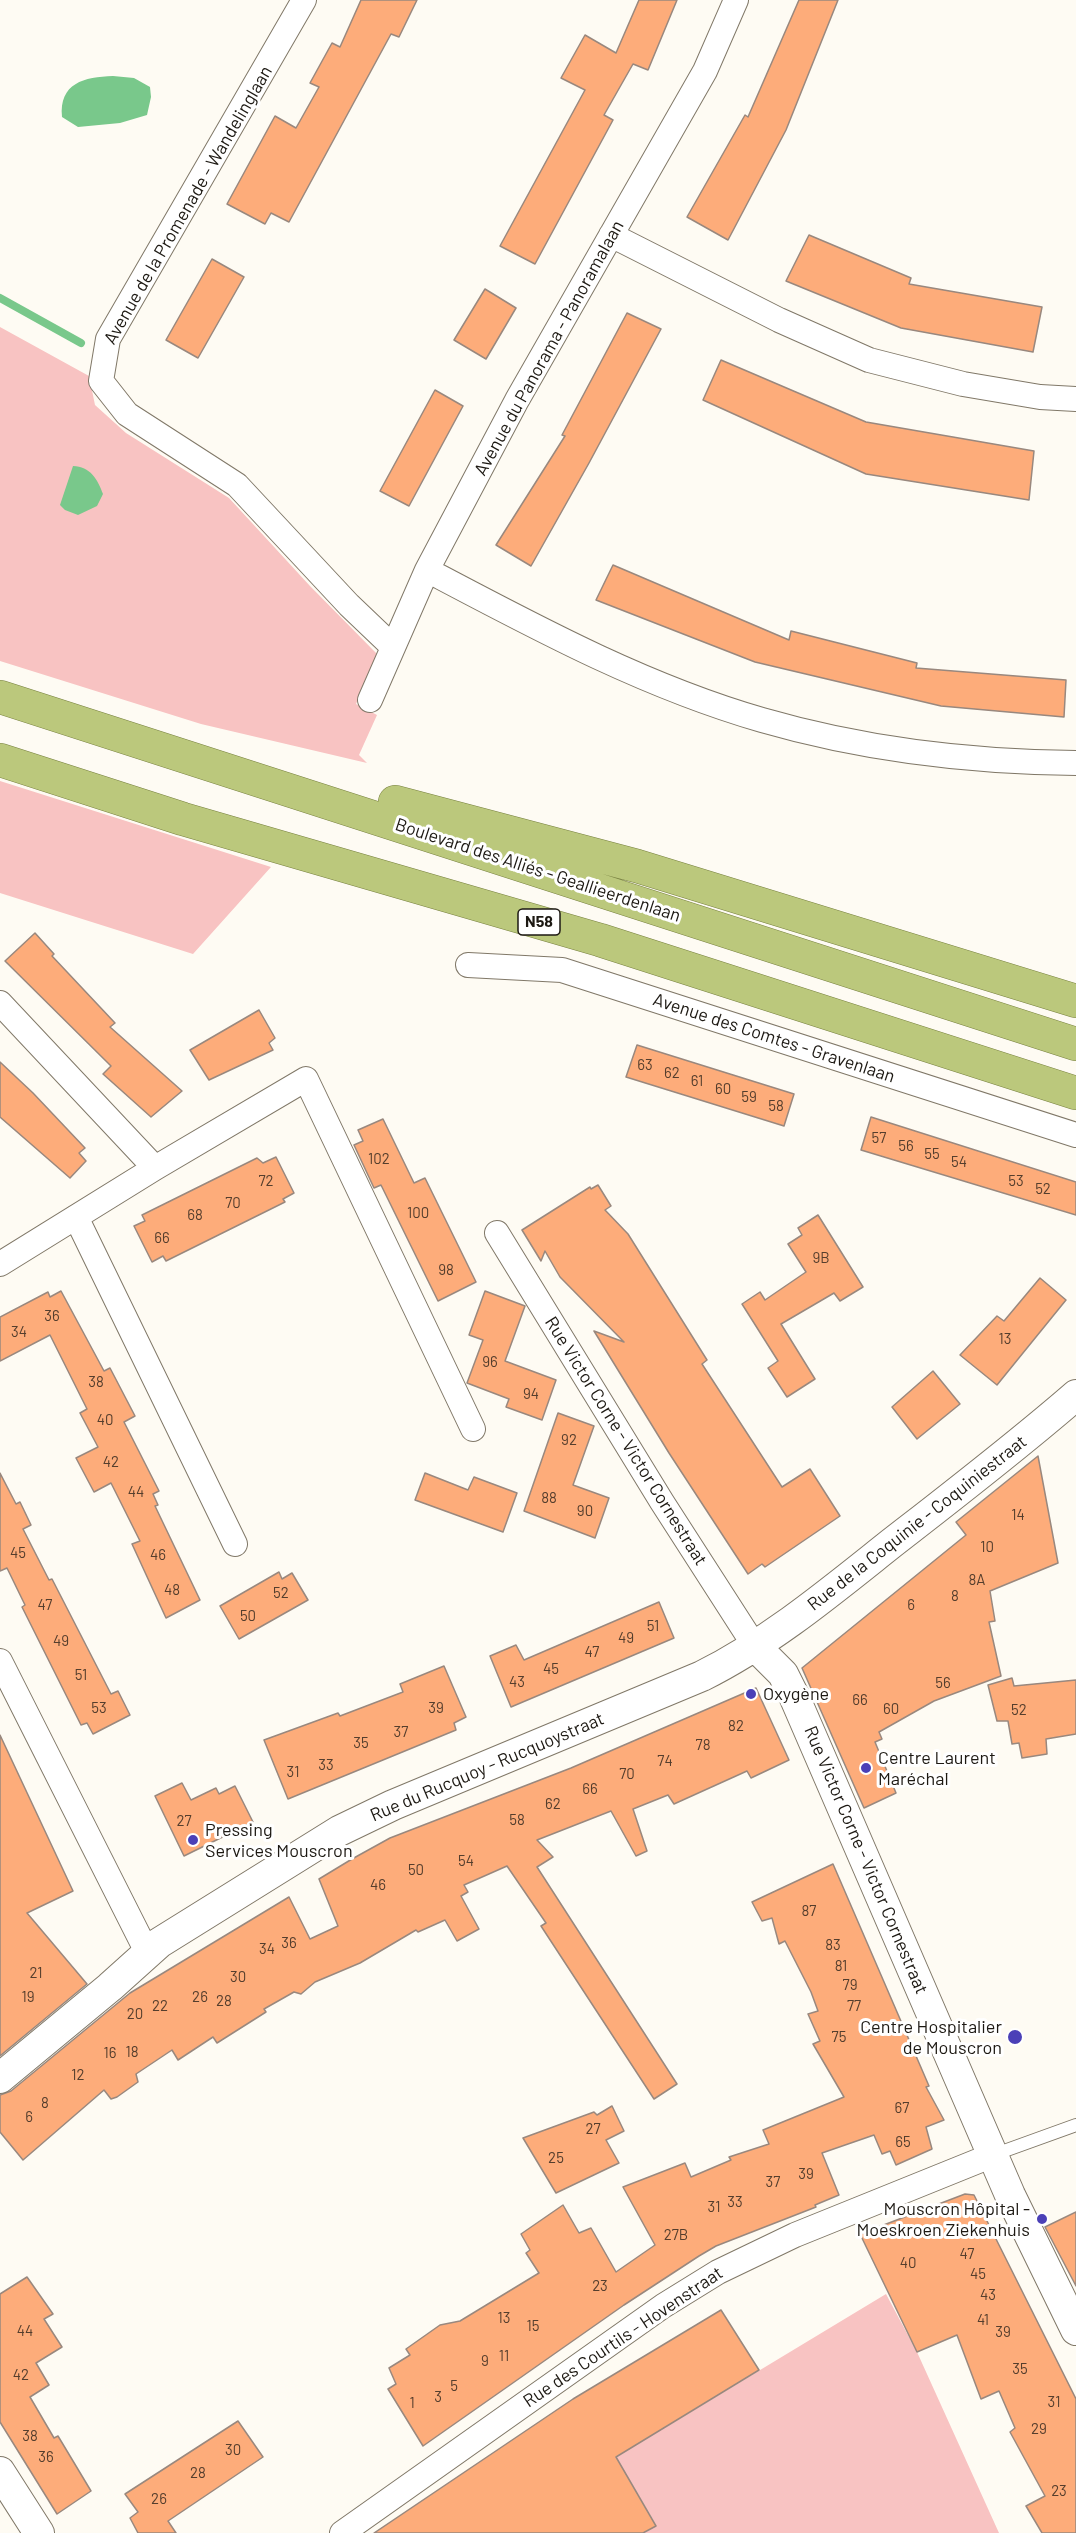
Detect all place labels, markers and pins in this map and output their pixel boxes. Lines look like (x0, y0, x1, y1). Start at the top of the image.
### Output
place label: Oxygène (763, 1683, 829, 1705)
marker: Oxygène (744, 1687, 758, 1701)
place label: Centre Laurent Maréchal (878, 1747, 996, 1790)
marker: Centre Laurent Maréchal (859, 1761, 873, 1775)
place label: Pressing Services Mouscron (205, 1819, 353, 1862)
marker: Pressing Services Mouscron (186, 1833, 200, 1847)
place label: Centre Hospitalier de Mouscron (860, 2016, 1002, 2058)
marker: Centre Hospitalier de Mouscron (1006, 2028, 1024, 2046)
place label: Mouscron Hôpital - Moeskroen Ziekenhuis (856, 2198, 1030, 2240)
marker: Mouscron Hôpital - Moeskroen Ziekenhuis (1035, 2212, 1049, 2226)

